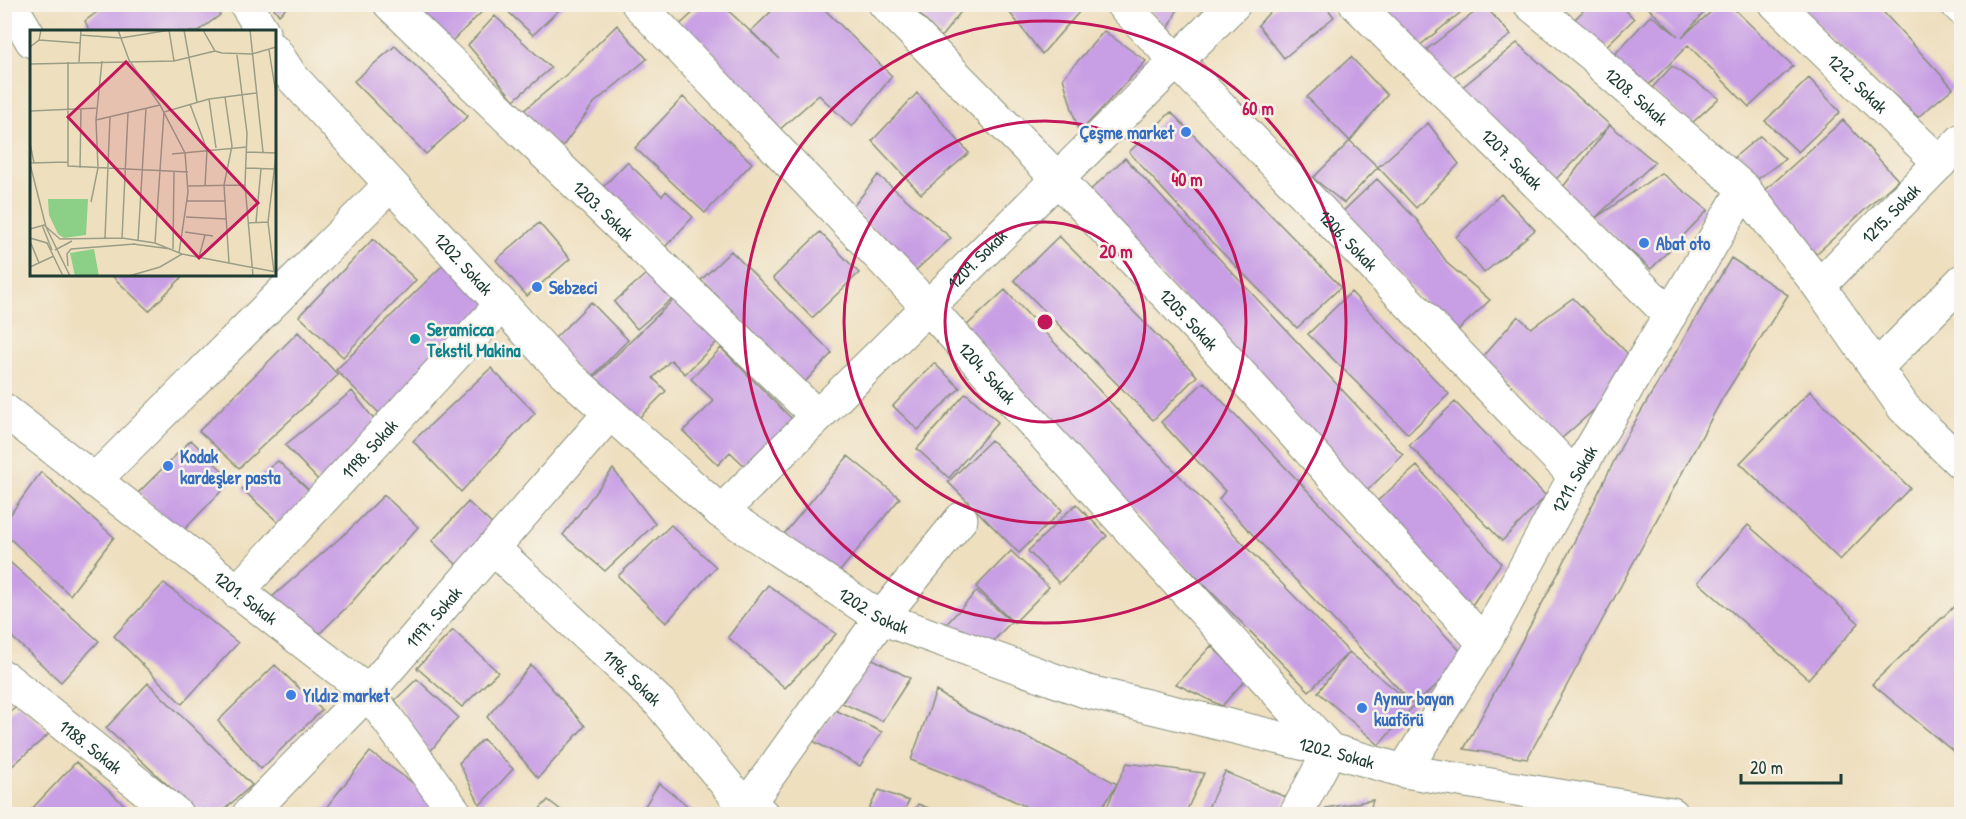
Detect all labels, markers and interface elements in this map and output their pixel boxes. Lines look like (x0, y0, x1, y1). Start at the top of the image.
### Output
inset map (30, 30, 276, 276)
street label: 1212. Sokak (1822, 48, 1894, 119)
street label: 1208. Sokak (1599, 62, 1674, 131)
text: 60 m (1242, 96, 1274, 121)
place label: Çeşme market (1079, 120, 1175, 145)
street label: 1207. Sokak (1476, 123, 1549, 195)
marker: Çeşme market (1179, 125, 1193, 139)
text: 40 m (1171, 167, 1203, 192)
street label: 1203. Sokak (567, 175, 640, 246)
street label: 1215. Sokak (1855, 177, 1926, 249)
street label: 1206. Sokak (1313, 204, 1384, 276)
street label: 1209. Sokak (941, 223, 1013, 294)
street label: 1202. Sokak (429, 227, 499, 301)
place label: Abat oto (1656, 231, 1711, 256)
marker: Abat oto (1637, 236, 1651, 250)
text: 20 m (1100, 239, 1132, 264)
place label: Sebzeci (549, 275, 598, 300)
marker: Sebzeci (530, 280, 544, 294)
street label: 1205. Sokak (1154, 283, 1225, 356)
centre of rings (1035, 312, 1055, 332)
place label: Seramicca Tekstil Makina (426, 317, 522, 363)
marker: Seramicca Tekstil Makina (408, 332, 422, 346)
street label: 1204. Sokak (953, 336, 1022, 409)
street label: 1198. Sokak (335, 413, 403, 484)
street label: 1211. Sokak (1545, 440, 1603, 517)
place label: Kodak kardeşler pasta (180, 444, 281, 491)
marker: Kodak kardeşler pasta (161, 459, 175, 473)
street label: 1201. Sokak (209, 565, 284, 631)
street label: 1197. Sokak (399, 580, 467, 653)
street label: 1202. Sokak (834, 581, 913, 640)
street label: 1196. Sokak (597, 643, 668, 711)
place label: Yıldız market (303, 683, 391, 708)
place label: Aynur bayan kuaförü (1374, 686, 1454, 732)
marker: Yıldız market (284, 688, 298, 702)
marker: Aynur bayan kuaförü (1355, 701, 1369, 715)
street label: 1188. Sokak (54, 713, 128, 779)
street label: 1202. Sokak (1297, 731, 1378, 775)
scale bar (1741, 747, 1842, 785)
text: 20 m (1750, 755, 1783, 780)

